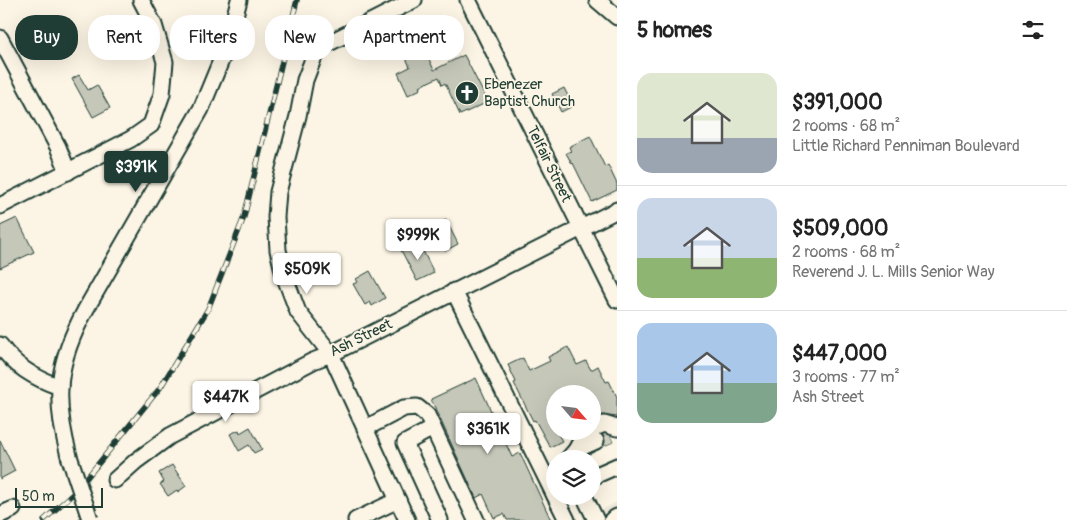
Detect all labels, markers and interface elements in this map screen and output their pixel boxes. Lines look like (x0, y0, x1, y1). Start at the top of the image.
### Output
chip: Buy (15, 15, 78, 60)
chip: Rent (88, 15, 160, 60)
chip: Filters (170, 15, 255, 60)
chip: New (265, 15, 334, 60)
chip: Apartment (344, 15, 464, 60)
icon: filters (1019, 16, 1047, 44)
text: 5 homes (637, 17, 712, 44)
place label: Ebenezer Baptist Church (484, 75, 575, 111)
church icon: Ebenezer Baptist Church (454, 80, 480, 106)
text: $391,000 (792, 89, 883, 116)
icon: home (677, 93, 737, 153)
text: 2 rooms · 68 m² (792, 116, 900, 136)
street label: Telfair Street (522, 123, 576, 206)
text: Little Richard Penniman Boulevard (792, 136, 1020, 156)
pin: $391K (101, 150, 171, 193)
text: $391K (115, 157, 157, 177)
text: $509,000 (792, 215, 888, 242)
pin: $999K (383, 218, 453, 261)
icon: home (677, 218, 737, 278)
text: $999K (396, 225, 440, 245)
text: 2 rooms · 68 m² (792, 242, 900, 262)
pin: $509K (272, 252, 342, 295)
text: $509K (284, 259, 330, 279)
text: Reverend J. L. Mills Senior Way (792, 262, 995, 282)
street label: Ash Street (327, 314, 396, 361)
text: $447,000 (792, 340, 887, 367)
icon: home (677, 343, 737, 403)
text: 3 rooms · 77 m² (792, 367, 900, 387)
pin: $447K (191, 380, 261, 423)
north arrow (546, 385, 601, 440)
map controls (546, 385, 601, 505)
text: $447K (203, 387, 249, 407)
text: Ash Street (792, 387, 864, 407)
pin: $361K (453, 412, 523, 455)
text: $361K (467, 419, 509, 439)
button: layers (546, 450, 601, 505)
scale bar (15, 485, 102, 508)
text: 50 m (22, 488, 55, 505)

